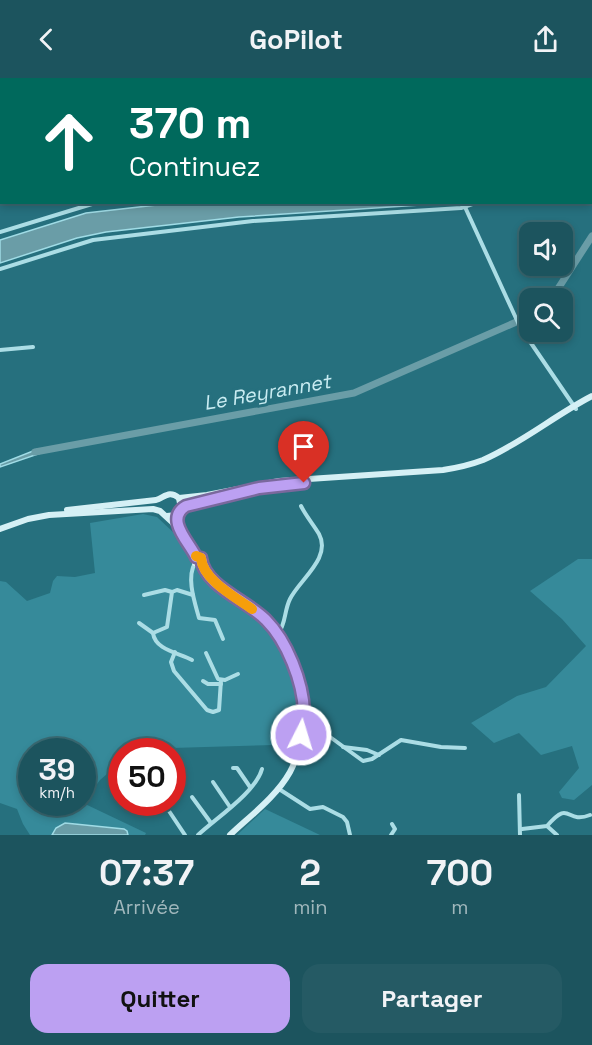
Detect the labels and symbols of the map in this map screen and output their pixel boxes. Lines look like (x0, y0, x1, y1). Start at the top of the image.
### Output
water label: Le Reyrannet (202, 368, 334, 416)
pin (278, 421, 329, 483)
position arrow (269, 703, 333, 767)
speed limit sign: 50 (108, 738, 186, 816)

